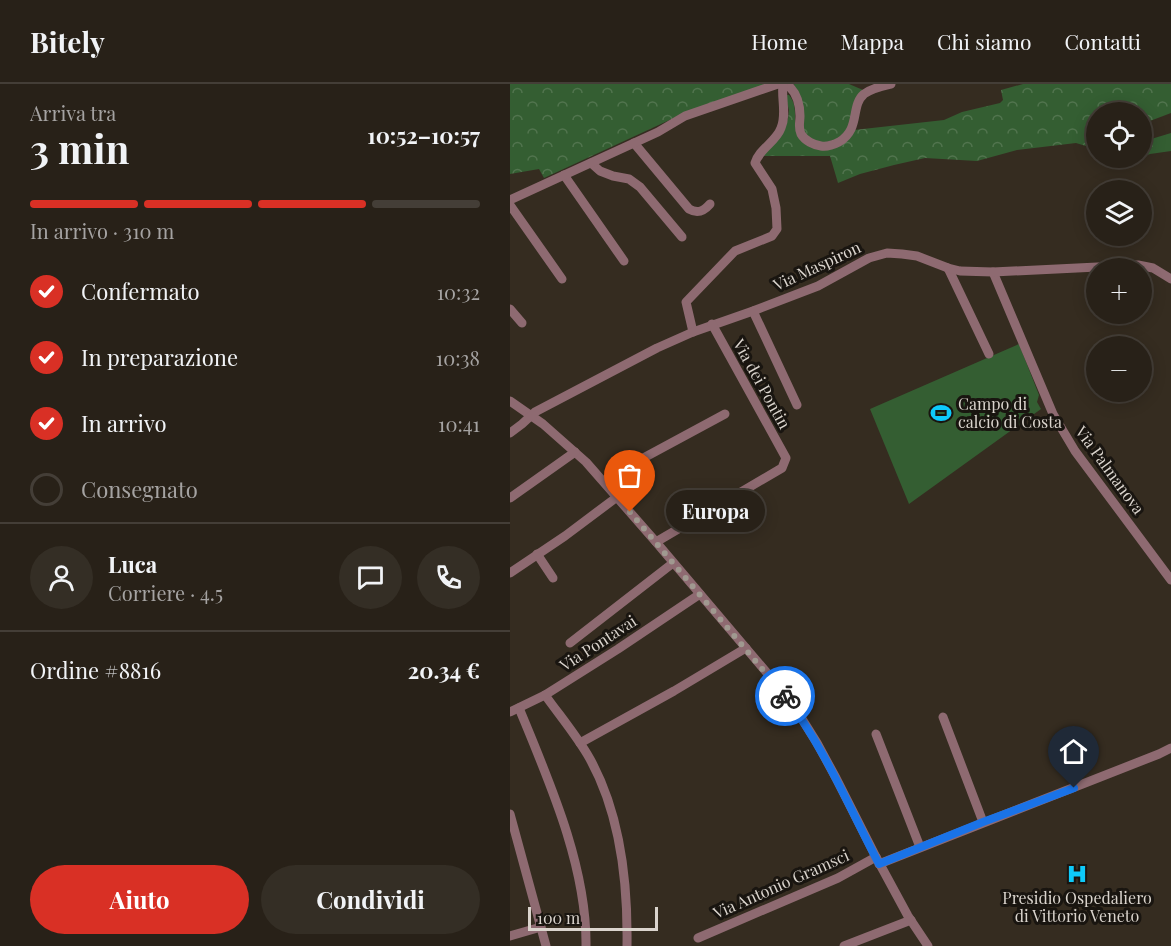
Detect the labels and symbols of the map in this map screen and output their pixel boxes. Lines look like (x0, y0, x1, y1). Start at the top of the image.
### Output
street label: Via Maspiron (769, 236, 864, 295)
street label: Via dei Pontin (729, 334, 796, 433)
place label: Campo di calcio di Costa (958, 393, 1062, 432)
sports icon: Campo di calcio di Costa (929, 401, 953, 425)
street label: Via Palmanova (1071, 421, 1149, 518)
pin (604, 450, 655, 512)
callout: Europa (666, 491, 765, 533)
street label: Via Pontavai (554, 610, 640, 676)
courier (755, 666, 815, 726)
pin (1048, 726, 1099, 788)
street label: Via Antonio Gramsci (709, 844, 852, 923)
hospital icon: Presidio Ospedaliero di Vittorio Veneto (1065, 862, 1089, 886)
place label: Presidio Ospedaliero di Vittorio Veneto (1002, 887, 1152, 926)
scale bar (528, 904, 658, 932)

